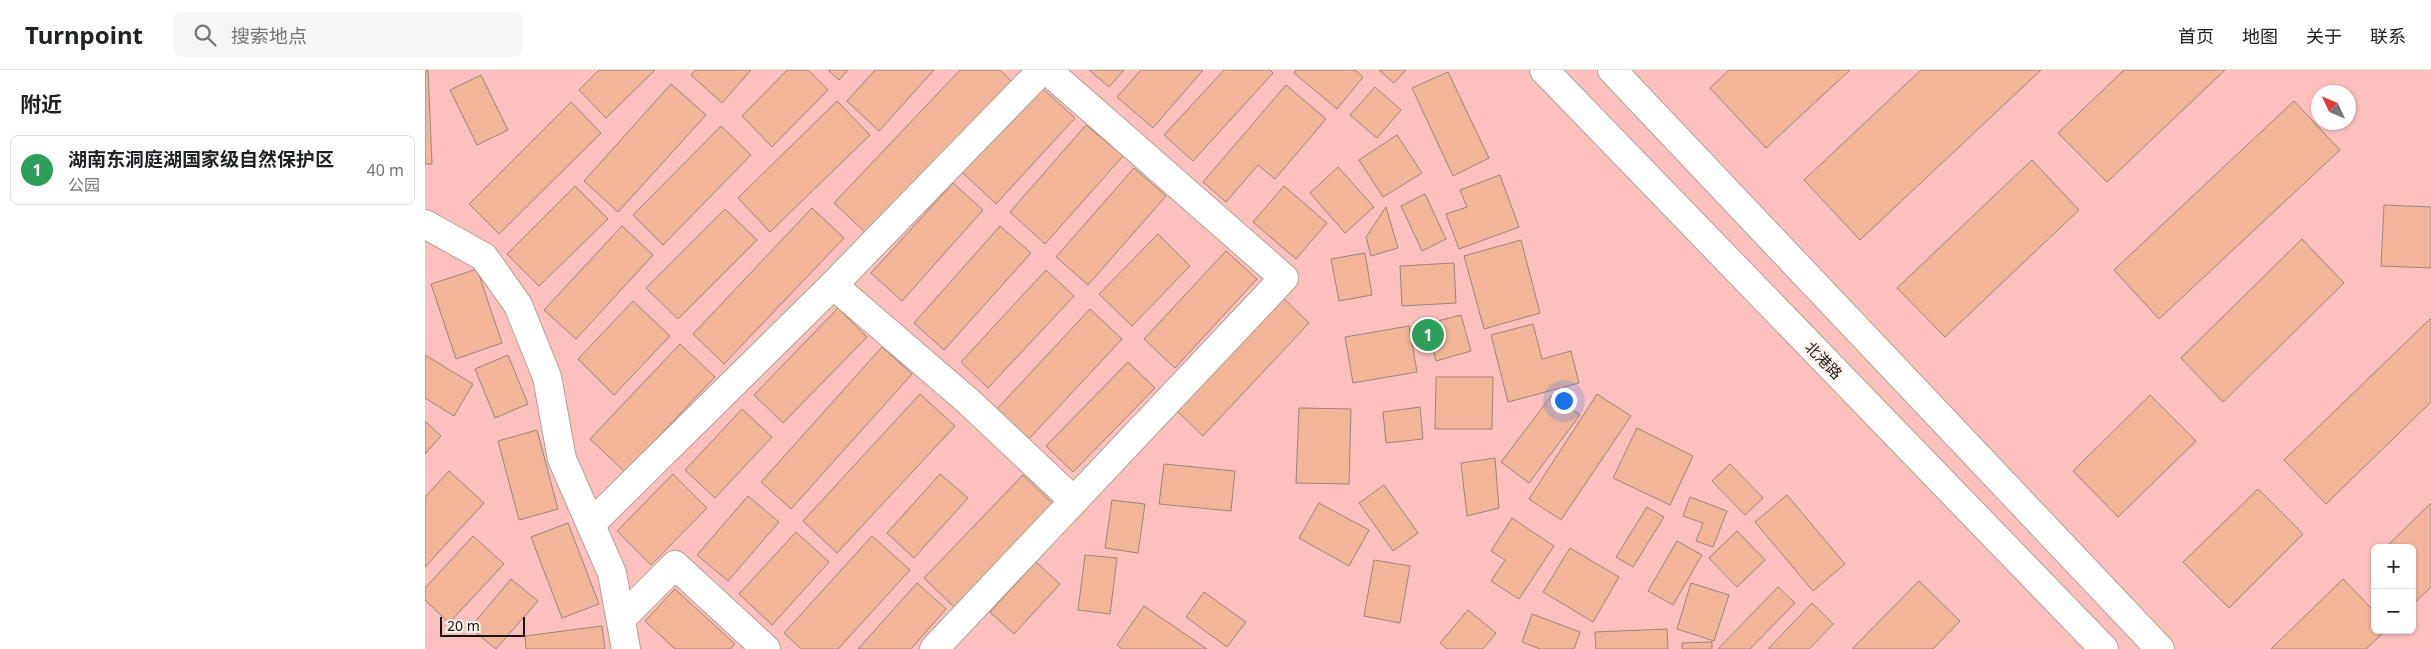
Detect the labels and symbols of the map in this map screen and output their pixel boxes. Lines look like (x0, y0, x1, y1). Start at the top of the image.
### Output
north arrow (2311, 85, 2356, 130)
pin: 1 (1412, 316, 1444, 354)
street label: 北港路 (1801, 337, 1847, 383)
your location (1551, 388, 1577, 414)
scale bar (440, 614, 525, 637)

